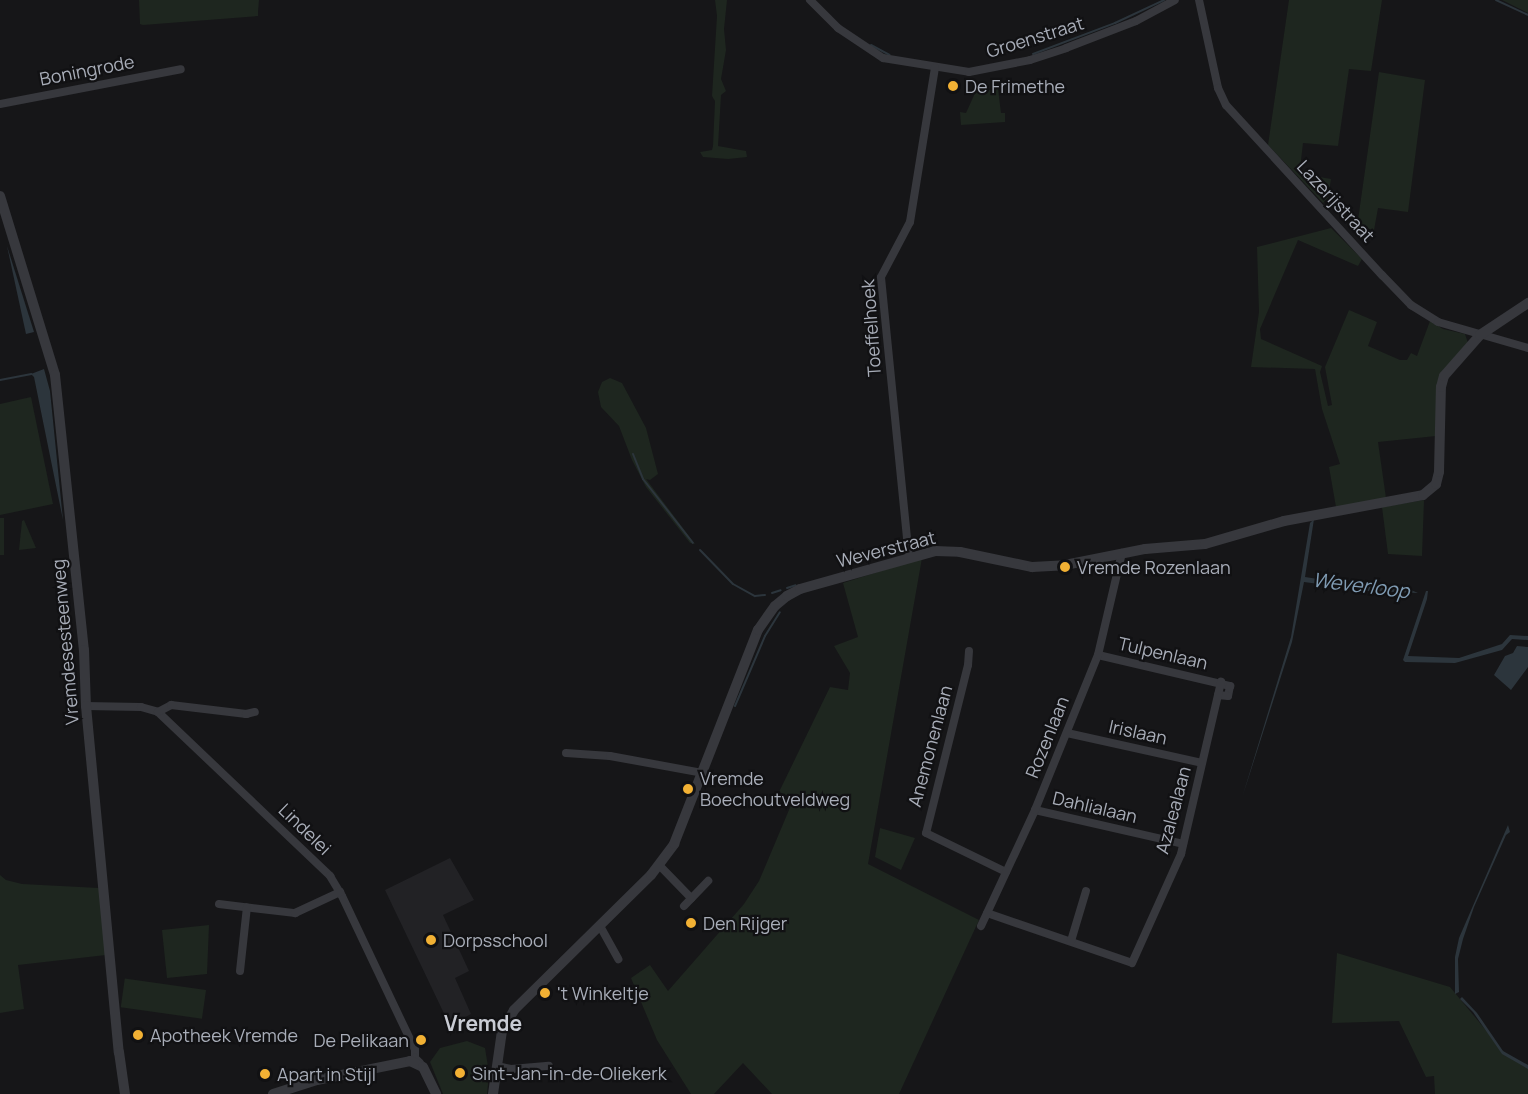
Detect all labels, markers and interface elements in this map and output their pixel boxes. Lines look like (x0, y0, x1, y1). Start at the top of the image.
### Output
street label: Groenstraat (984, 12, 1086, 62)
street label: Boningrode (38, 50, 136, 90)
place label: De Frimethe (965, 75, 1065, 97)
marker: De Frimethe (946, 79, 960, 93)
street label: Lazerijstraat (1293, 156, 1379, 246)
street label: Toeffelhoek (857, 279, 885, 377)
street label: Weverstraat (834, 526, 938, 572)
place label: Vremde Rozenlaan (1077, 556, 1231, 578)
street label: Vremdesesteenweg (47, 558, 83, 726)
marker: Vremde Rozenlaan (1058, 560, 1072, 574)
water label: Weverloop (1311, 567, 1411, 603)
street label: Tulpenlaan (1116, 632, 1210, 674)
street label: Anemonenlaan (903, 683, 957, 809)
street label: Rozenlaan (1021, 693, 1073, 781)
street label: Irislaan (1107, 715, 1169, 749)
street label: Azalealaan (1151, 764, 1195, 856)
place label: Vremde Boechoutveldweg (700, 768, 850, 810)
marker: Vremde Boechoutveldweg (681, 782, 695, 796)
street label: Dahlialaan (1051, 787, 1139, 827)
street label: Lindelei (274, 799, 336, 859)
place label: Den Rijger (703, 912, 787, 934)
marker: Den Rijger (684, 916, 698, 930)
place label: Dorpsschool (443, 929, 548, 951)
marker: Dorpsschool (424, 933, 438, 947)
place label: 't Winkeltje (557, 982, 649, 1004)
marker: 't Winkeltje (538, 986, 552, 1000)
district label: Vremde (444, 1010, 522, 1036)
place label: Apotheek Vremde (150, 1024, 298, 1046)
marker: Apotheek Vremde (131, 1028, 145, 1042)
place label: De Pelikaan (313, 1029, 409, 1051)
marker: De Pelikaan (414, 1033, 428, 1047)
place label: Sint-Jan-in-de-Oliekerk (472, 1062, 667, 1084)
place label: Apart in Stijl (277, 1063, 376, 1085)
marker: Sint-Jan-in-de-Oliekerk (453, 1066, 467, 1080)
marker: Apart in Stijl (258, 1067, 272, 1081)

